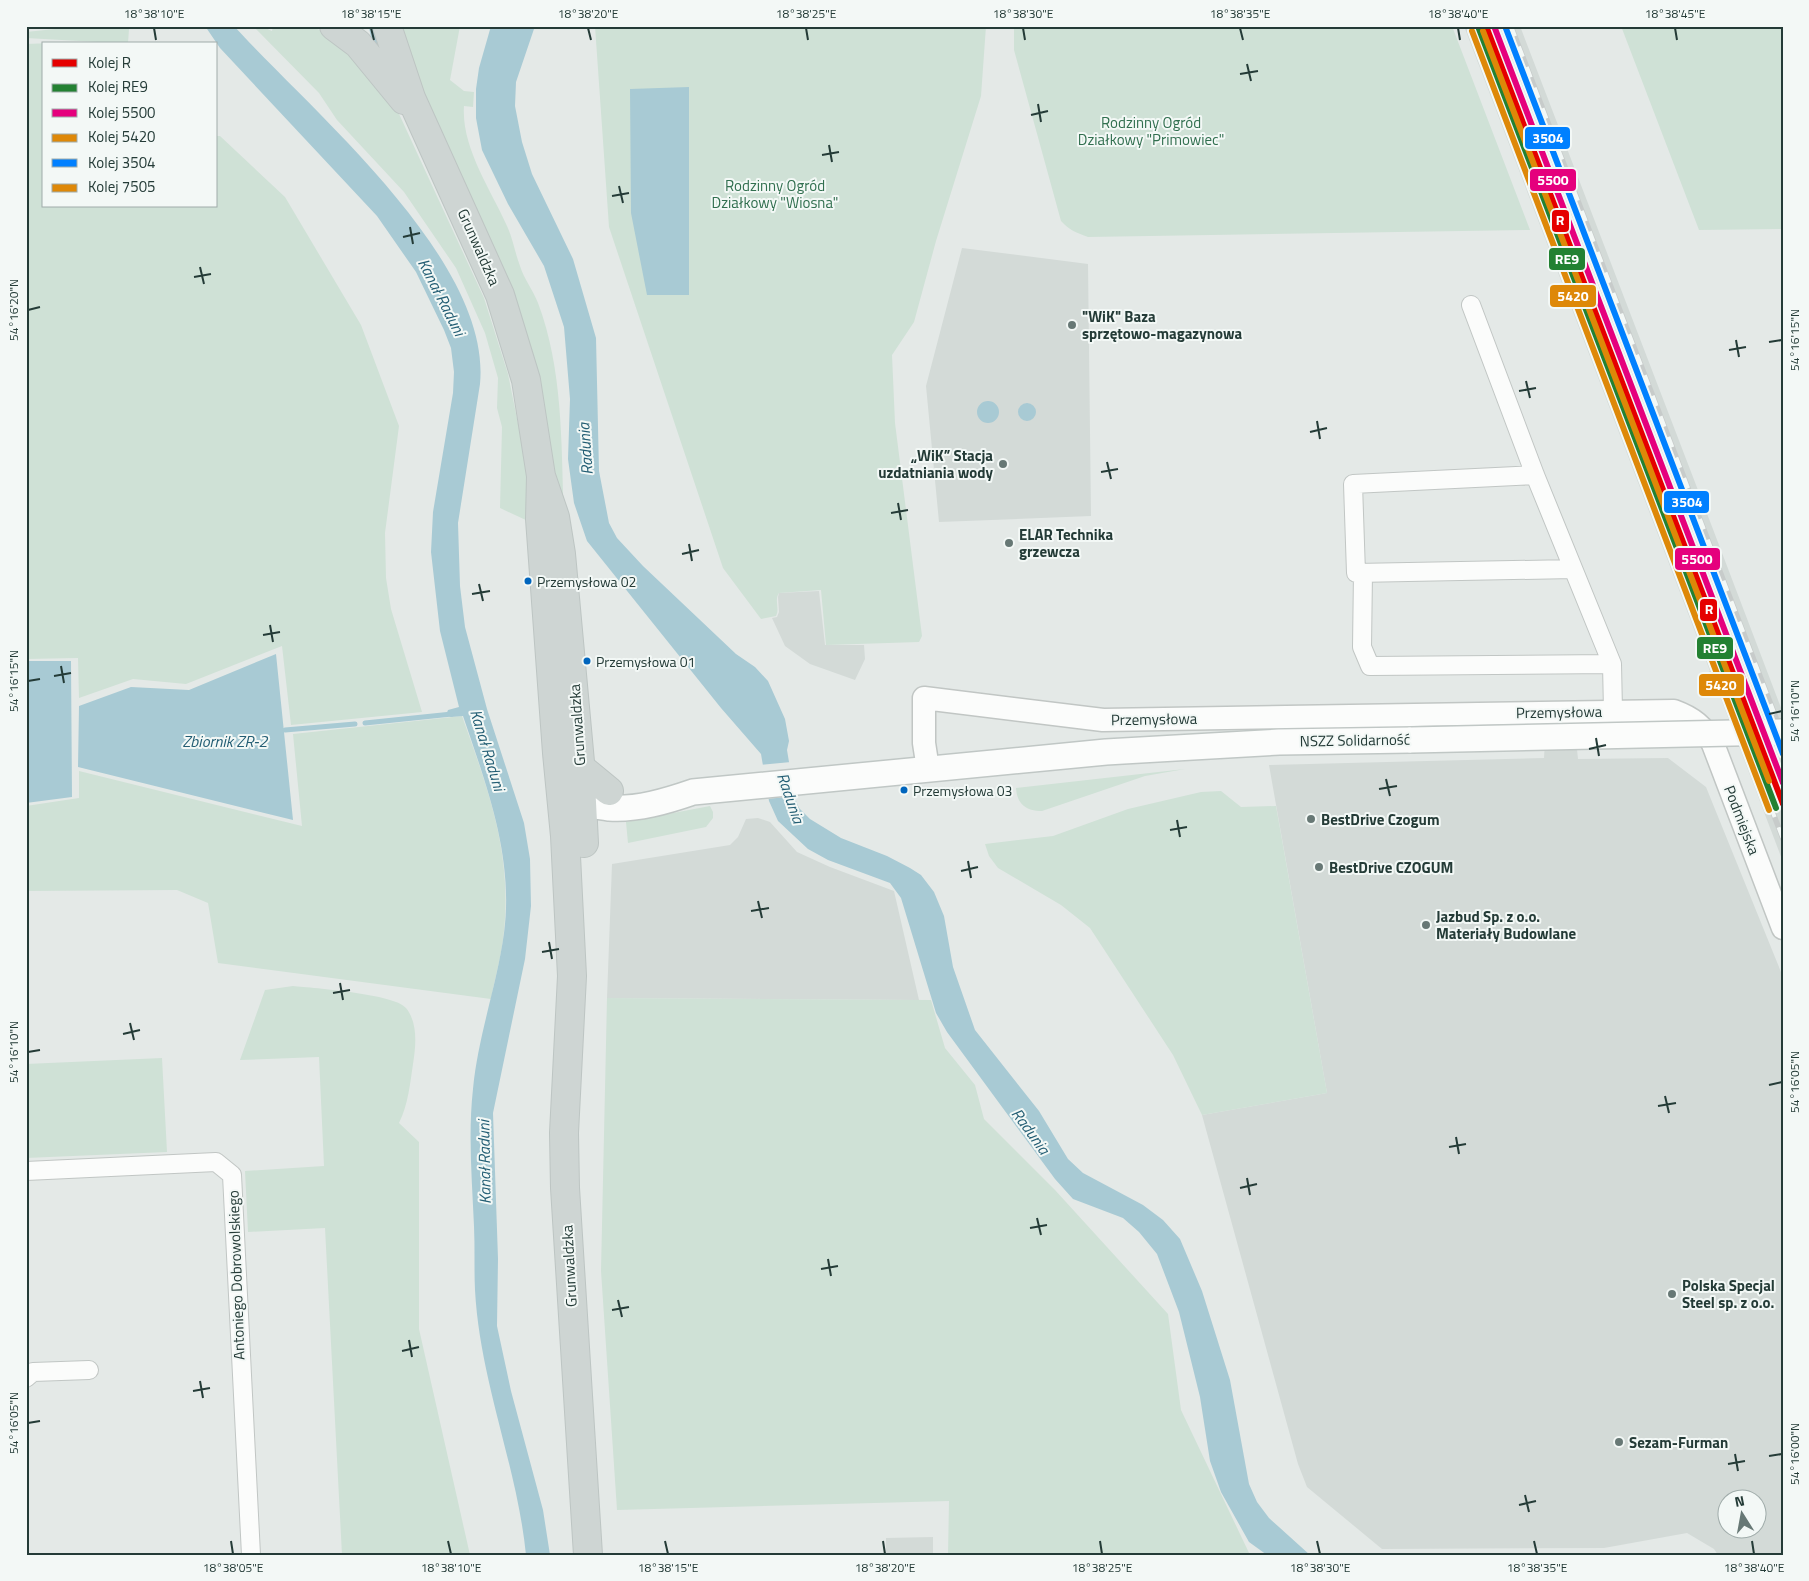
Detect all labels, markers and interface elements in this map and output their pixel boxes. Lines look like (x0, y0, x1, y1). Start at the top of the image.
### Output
text: 18°38'10"E (124, 4, 185, 23)
text: 18°38'15"E (341, 4, 402, 23)
text: 18°38'20"E (558, 4, 619, 23)
text: 18°38'25"E (776, 4, 837, 23)
text: 18°38'30"E (993, 4, 1054, 23)
text: 18°38'35"E (1210, 4, 1271, 23)
text: 18°38'40"E (1428, 4, 1489, 23)
text: 18°38'45"E (1645, 4, 1706, 23)
legend (42, 42, 218, 208)
text: Kolej R (88, 51, 131, 74)
text: Kolej RE9 (88, 75, 148, 98)
text: Kolej 5500 (88, 101, 155, 124)
park label: Rodzinny Ogród Działkowy "Primowiec" (1078, 111, 1224, 151)
text: Kolej 5420 (88, 125, 155, 148)
line badge: 3504 (1524, 126, 1571, 150)
text: 3504 (1532, 127, 1564, 148)
text: Kolej 3504 (88, 151, 155, 174)
line badge: 5500 (1529, 168, 1577, 192)
text: 5500 (1537, 169, 1569, 190)
park label: Rodzinny Ogród Działkowy "Wiosna" (712, 174, 838, 214)
text: Kolej 7505 (88, 175, 155, 198)
street label: Grunwaldzka (452, 205, 506, 290)
line badge: R (1551, 209, 1570, 233)
text: R (1556, 209, 1565, 230)
line badge: RE9 (1548, 247, 1586, 271)
text: RE9 (1555, 248, 1579, 269)
water label: Kanał Raduni (412, 254, 473, 341)
text: 54°16'20"N (4, 279, 23, 341)
line badge: 5420 (1549, 284, 1597, 308)
text: 5420 (1557, 285, 1589, 306)
place label: "WiK" Baza sprzętowo-magazynowa (1082, 305, 1243, 345)
text: 54°16'15"N (1785, 309, 1804, 371)
marker: "WiK" Baza sprzętowo-magazynowa (1066, 319, 1078, 331)
water label: Radunia (571, 421, 599, 476)
place label: „WiK” Stacja uzdatniania wody (878, 444, 993, 484)
marker: „WiK” Stacja uzdatniania wody (997, 458, 1009, 470)
line badge: 3504 (1663, 490, 1710, 514)
text: 3504 (1671, 491, 1703, 512)
place label: ELAR Technika grzewcza (1019, 523, 1113, 563)
marker: ELAR Technika grzewcza (1003, 537, 1015, 549)
line badge: 5500 (1674, 547, 1721, 571)
text: 5500 (1681, 548, 1713, 569)
place label: Przemysłowa 02 (537, 571, 636, 592)
marker: Przemysłowa 02 (523, 576, 533, 586)
line badge: R (1699, 598, 1718, 622)
text: R (1705, 598, 1714, 619)
line badge: RE9 (1696, 636, 1734, 660)
text: RE9 (1703, 637, 1727, 658)
text: 54°16'15"N (4, 650, 23, 712)
place label: Przemysłowa 01 (596, 651, 695, 672)
marker: Przemysłowa 01 (582, 656, 592, 666)
line badge: 5420 (1698, 673, 1745, 697)
text: 5420 (1705, 674, 1737, 695)
text: 54°16'10"N (1785, 680, 1804, 742)
street label: Grunwaldzka (563, 683, 591, 767)
street label: Przemysłowa (1516, 700, 1603, 724)
water label: Kanał Raduni (464, 706, 512, 795)
street label: Przemysłowa (1111, 707, 1198, 731)
street label: NSZZ Solidarność (1300, 728, 1410, 752)
water label: Zbiornik ZR-2 (182, 729, 269, 753)
water label: Radunia (771, 769, 811, 828)
place label: Przemysłowa 03 (913, 780, 1012, 801)
street label: Podmiejska (1718, 782, 1766, 859)
marker: Przemysłowa 03 (899, 785, 909, 795)
place label: BestDrive Czogum (1321, 808, 1440, 831)
marker: BestDrive Czogum (1305, 813, 1317, 825)
place label: BestDrive CZOGUM (1329, 856, 1453, 879)
marker: BestDrive CZOGUM (1313, 861, 1325, 873)
place label: Jazbud Sp. z o.o. Materiały Budowlane (1436, 905, 1577, 945)
marker: Jazbud Sp. z o.o. Materiały Budowlane (1420, 919, 1432, 931)
text: 54°16'10"N (4, 1021, 23, 1083)
text: 54°16'05"N (1785, 1051, 1804, 1113)
water label: Radunia (1006, 1103, 1057, 1160)
water label: Kanał Raduni (471, 1118, 497, 1204)
street label: Antoniego Dobrowolskiego (222, 1190, 250, 1360)
street label: Grunwaldzka (555, 1224, 583, 1308)
place label: Polska Specjal Steel sp. z o.o. (1682, 1274, 1775, 1314)
marker: Polska Specjal Steel sp. z o.o. (1666, 1288, 1678, 1300)
text: 54°16'05"N (4, 1392, 23, 1454)
text: 54°16'00"N (1785, 1423, 1804, 1485)
place label: Sezam-Furman (1629, 1431, 1728, 1454)
marker: Sezam-Furman (1613, 1436, 1625, 1448)
north arrow (1716, 1488, 1766, 1538)
text: N (1733, 1490, 1746, 1512)
text: 18°38'05"E (203, 1558, 264, 1577)
text: 18°38'10"E (421, 1558, 482, 1577)
text: 18°38'15"E (638, 1558, 699, 1577)
text: 18°38'20"E (855, 1558, 916, 1577)
text: 18°38'25"E (1072, 1558, 1133, 1577)
text: 18°38'30"E (1290, 1558, 1351, 1577)
text: 18°38'35"E (1507, 1558, 1568, 1577)
text: 18°38'40"E (1724, 1558, 1785, 1577)

